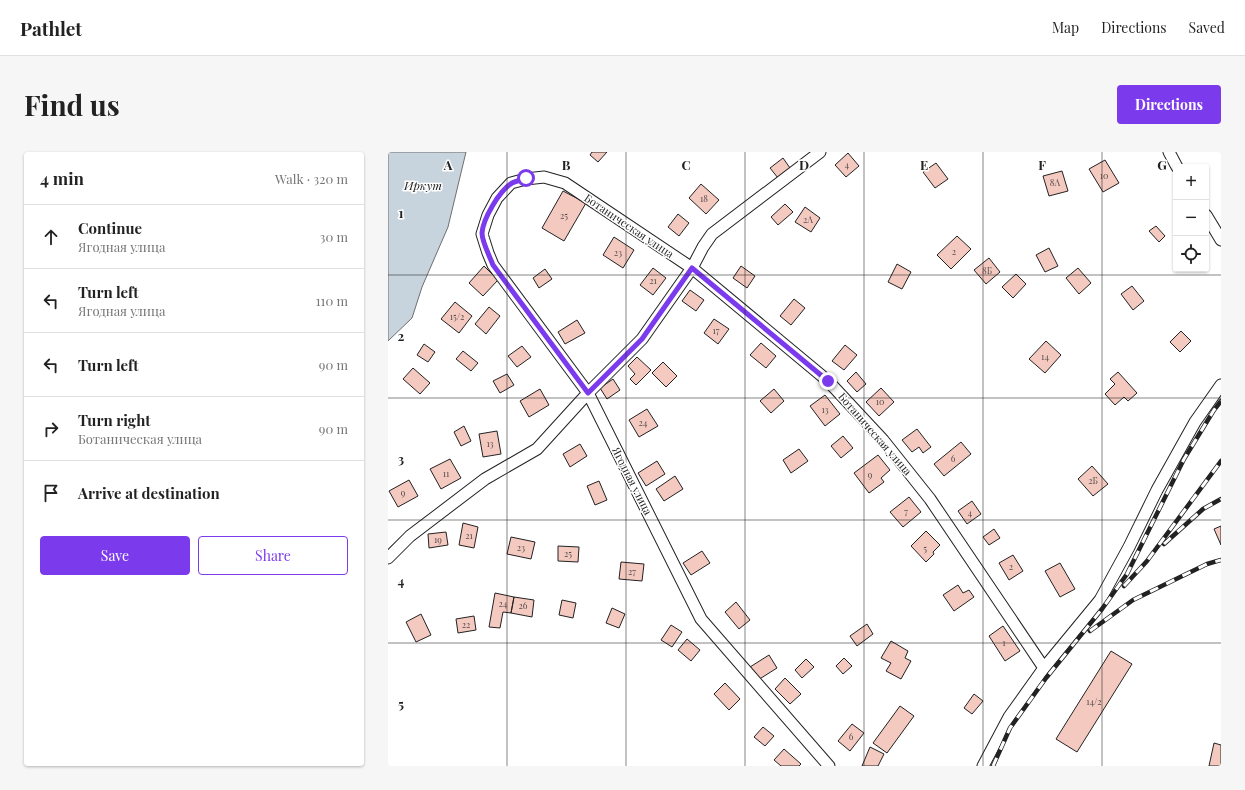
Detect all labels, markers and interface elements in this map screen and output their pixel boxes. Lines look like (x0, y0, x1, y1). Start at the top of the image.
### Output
text: Pathlet (20, 15, 82, 41)
text: Map (1052, 18, 1079, 37)
text: Directions (1101, 18, 1167, 37)
text: Saved (1189, 18, 1225, 37)
button: Directions (1117, 85, 1221, 124)
text: Find us (24, 86, 120, 123)
text: A (443, 156, 453, 173)
text: B (562, 156, 571, 173)
text: C (681, 156, 691, 173)
text: D (799, 156, 809, 173)
text: E (920, 156, 928, 173)
text: F (1038, 156, 1046, 173)
text: G (1157, 156, 1167, 173)
house number: 4 (845, 158, 850, 170)
map controls (1173, 164, 1209, 272)
button: + (1173, 164, 1209, 200)
text: 4 min (40, 167, 84, 189)
route start (517, 169, 535, 187)
house number: 10 (1100, 169, 1108, 181)
text: Walk · 320 m (275, 170, 348, 187)
house number: 8А (1050, 176, 1061, 188)
water label: Иркут (403, 177, 442, 193)
street label: Ботаническая улица (582, 190, 677, 261)
house number: 18 (700, 192, 708, 204)
button: − (1173, 200, 1209, 236)
text: 1 (399, 204, 404, 221)
house number: 25 (560, 209, 568, 221)
house number: 2А (803, 213, 813, 225)
text: Continue (78, 218, 142, 238)
icon: ahead (40, 226, 62, 248)
text: 30 m (320, 228, 348, 245)
button: locate (1173, 236, 1209, 272)
text: Ягодная улица (78, 238, 165, 255)
house number: 2 (952, 245, 956, 257)
house number: 23 (614, 246, 622, 258)
house number: 8Б (982, 264, 992, 276)
house number: 21 (649, 274, 657, 286)
text: Turn left (78, 282, 139, 302)
icon: left (40, 290, 62, 312)
text: 110 m (316, 292, 348, 309)
text: Ягодная улица (78, 302, 165, 319)
house number: 15/2 (450, 310, 464, 322)
house number: 17 (713, 324, 720, 336)
text: 2 (398, 327, 405, 344)
house number: 14 (1041, 350, 1049, 362)
icon: left (40, 354, 62, 376)
text: Turn left (78, 355, 139, 375)
text: 90 m (319, 356, 348, 373)
route end (819, 372, 837, 390)
street label: Ботаническая улица (835, 389, 916, 479)
house number: 10 (876, 395, 884, 407)
house number: 13 (821, 403, 829, 415)
text: Turn right (78, 410, 151, 430)
house number: 24 (639, 416, 648, 428)
icon: right (40, 418, 62, 440)
text: 90 m (319, 420, 348, 437)
text: Ботаническая улица (78, 430, 202, 447)
house number: 13 (486, 437, 494, 449)
street label: Ягодная улица (609, 444, 656, 518)
text: 3 (398, 450, 404, 467)
house number: 6 (951, 452, 956, 464)
house number: 11 (443, 467, 450, 479)
house number: 9 (868, 468, 873, 480)
house number: 2Б (1088, 474, 1098, 486)
icon: arrive (40, 482, 62, 504)
text: Arrive at destination (78, 483, 220, 503)
house number: 9 (401, 486, 406, 498)
house number: 7 (904, 505, 908, 517)
house number: 4 (968, 506, 973, 518)
house number: 21 (465, 529, 473, 541)
house number: 19 (434, 533, 442, 545)
button: Save (40, 536, 190, 575)
button: Share (198, 536, 348, 575)
house number: 23 (517, 541, 525, 553)
house number: 5 (923, 542, 927, 554)
house number: 25 (564, 547, 572, 559)
house number: 2 (1009, 560, 1013, 572)
house number: 27 (628, 565, 636, 577)
text: 4 (398, 572, 405, 589)
house number: 24 (499, 597, 508, 609)
house number: 26 (519, 599, 528, 611)
house number: 22 (462, 618, 470, 630)
house number: 1 (1002, 636, 1006, 648)
text: 5 (398, 695, 404, 712)
house number: 14/2 (1086, 695, 1102, 707)
house number: 6 (849, 730, 854, 742)

